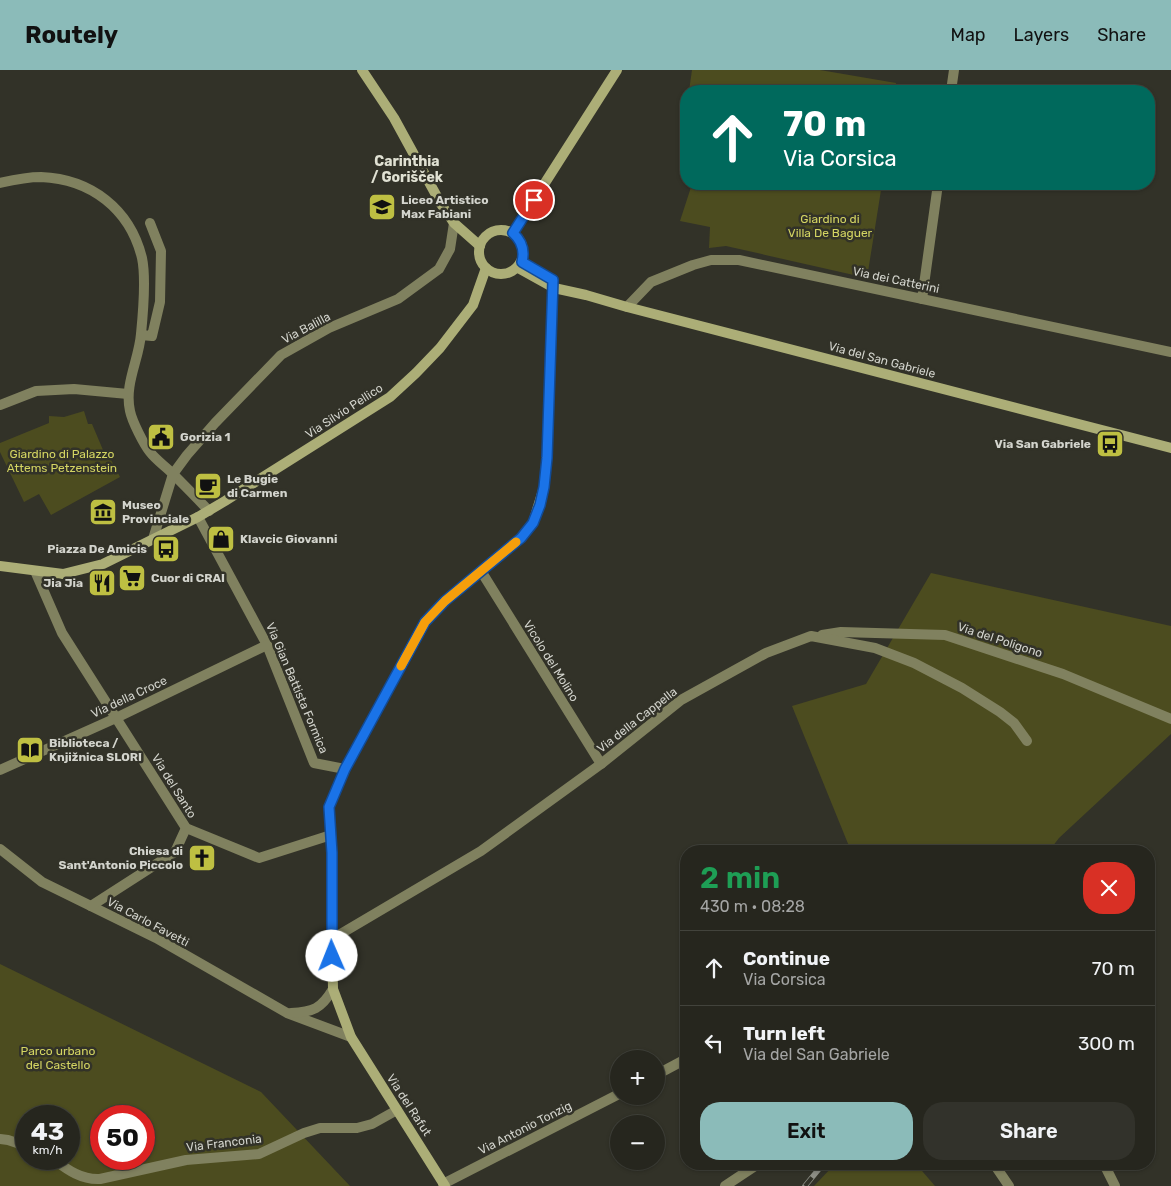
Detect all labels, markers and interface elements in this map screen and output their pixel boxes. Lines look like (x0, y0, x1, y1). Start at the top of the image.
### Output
text: Routely (25, 21, 118, 49)
text: Map (951, 24, 986, 46)
text: Layers (1014, 24, 1069, 46)
text: Share (1097, 24, 1146, 46)
text: 70 m (783, 103, 866, 145)
icon: ahead (700, 105, 765, 170)
text: Via Corsica (783, 145, 897, 172)
district label: Carinthia / Gorišček (371, 153, 444, 186)
pin (513, 179, 555, 221)
icon: arrive (520, 186, 548, 214)
school or university icon: Liceo Artistico Max Fabiani (367, 192, 397, 222)
place label: Liceo Artistico Max Fabiani (401, 193, 489, 221)
park label: Giardino di Villa De Baguer (788, 212, 873, 240)
street label: Via dei Catterini (851, 264, 941, 296)
street label: Via Balilla (279, 309, 333, 347)
street label: Via del San Gabriele (827, 339, 937, 381)
street label: Via Silvio Pellico (303, 381, 385, 441)
public building icon: Gorizia 1 (146, 422, 176, 452)
bus stop icon: Via San Gabriele (1095, 429, 1125, 459)
place label: Gorizia 1 (180, 430, 231, 444)
place label: Via San Gabriele (995, 437, 1091, 451)
park label: Giardino di Palazzo Attems Petzenstein (7, 447, 117, 475)
cafe icon: Le Bugie di Carmen (193, 471, 223, 501)
place label: Le Bugie di Carmen (227, 472, 288, 500)
museum icon: Museo Provinciale (88, 497, 118, 527)
place label: Museo Provinciale (122, 498, 189, 526)
shop icon: Klavcic Giovanni (206, 524, 236, 554)
place label: Klavcic Giovanni (240, 532, 337, 546)
bus stop icon: Piazza De Amicis (151, 534, 181, 564)
place label: Piazza De Amicis (47, 542, 147, 556)
supermarket icon: Cuor di CRAI (117, 563, 147, 593)
restaurant icon: Jia Jia (87, 568, 117, 598)
place label: Cuor di CRAI (151, 571, 225, 585)
place label: Jia Jia (43, 576, 83, 590)
street label: Vicolo del Molino (520, 618, 582, 704)
street label: Via del Poligono (956, 620, 1044, 660)
street label: Via Gian Battista Formica (263, 621, 331, 755)
street label: Via della Croce (89, 673, 169, 721)
street label: Via della Cappella (594, 684, 680, 756)
library icon: Biblioteca / Knjižnica SLORI (15, 735, 45, 765)
place label: Biblioteca / Knjižnica SLORI (49, 736, 142, 764)
street label: Via del Santo (149, 751, 199, 821)
church icon: Chiesa di Sant'Antonio Piccolo (187, 843, 217, 873)
place label: Chiesa di Sant'Antonio Piccolo (59, 844, 183, 872)
text: 2 min (700, 860, 780, 896)
button: close (1083, 862, 1135, 914)
street label: Via Carlo Favetti (105, 895, 191, 950)
text: 430 m · 08:28 (700, 897, 805, 916)
position arrow (305, 929, 357, 981)
text: Continue (743, 947, 830, 970)
icon: ahead (700, 954, 728, 982)
text: 70 m (1092, 957, 1135, 980)
text: Via Corsica (743, 970, 826, 989)
text: Turn left (743, 1022, 825, 1045)
icon: left (700, 1029, 728, 1057)
text: 300 m (1078, 1032, 1135, 1055)
park label: Parco urbano del Castello (21, 1044, 96, 1072)
text: Via del San Gabriele (743, 1045, 890, 1064)
map controls (610, 1050, 665, 1170)
button: + (610, 1050, 665, 1105)
street label: Via del Rafut (384, 1071, 434, 1139)
street label: Via Antonio Tonzig (476, 1098, 574, 1158)
button: Exit (700, 1102, 913, 1160)
button: Share (923, 1102, 1135, 1160)
speed limit sign: 50 (90, 1105, 155, 1170)
button: − (610, 1115, 665, 1170)
text: 43 (31, 1117, 64, 1146)
street label: Via Franconia (186, 1131, 262, 1155)
text: km/h (33, 1143, 62, 1157)

